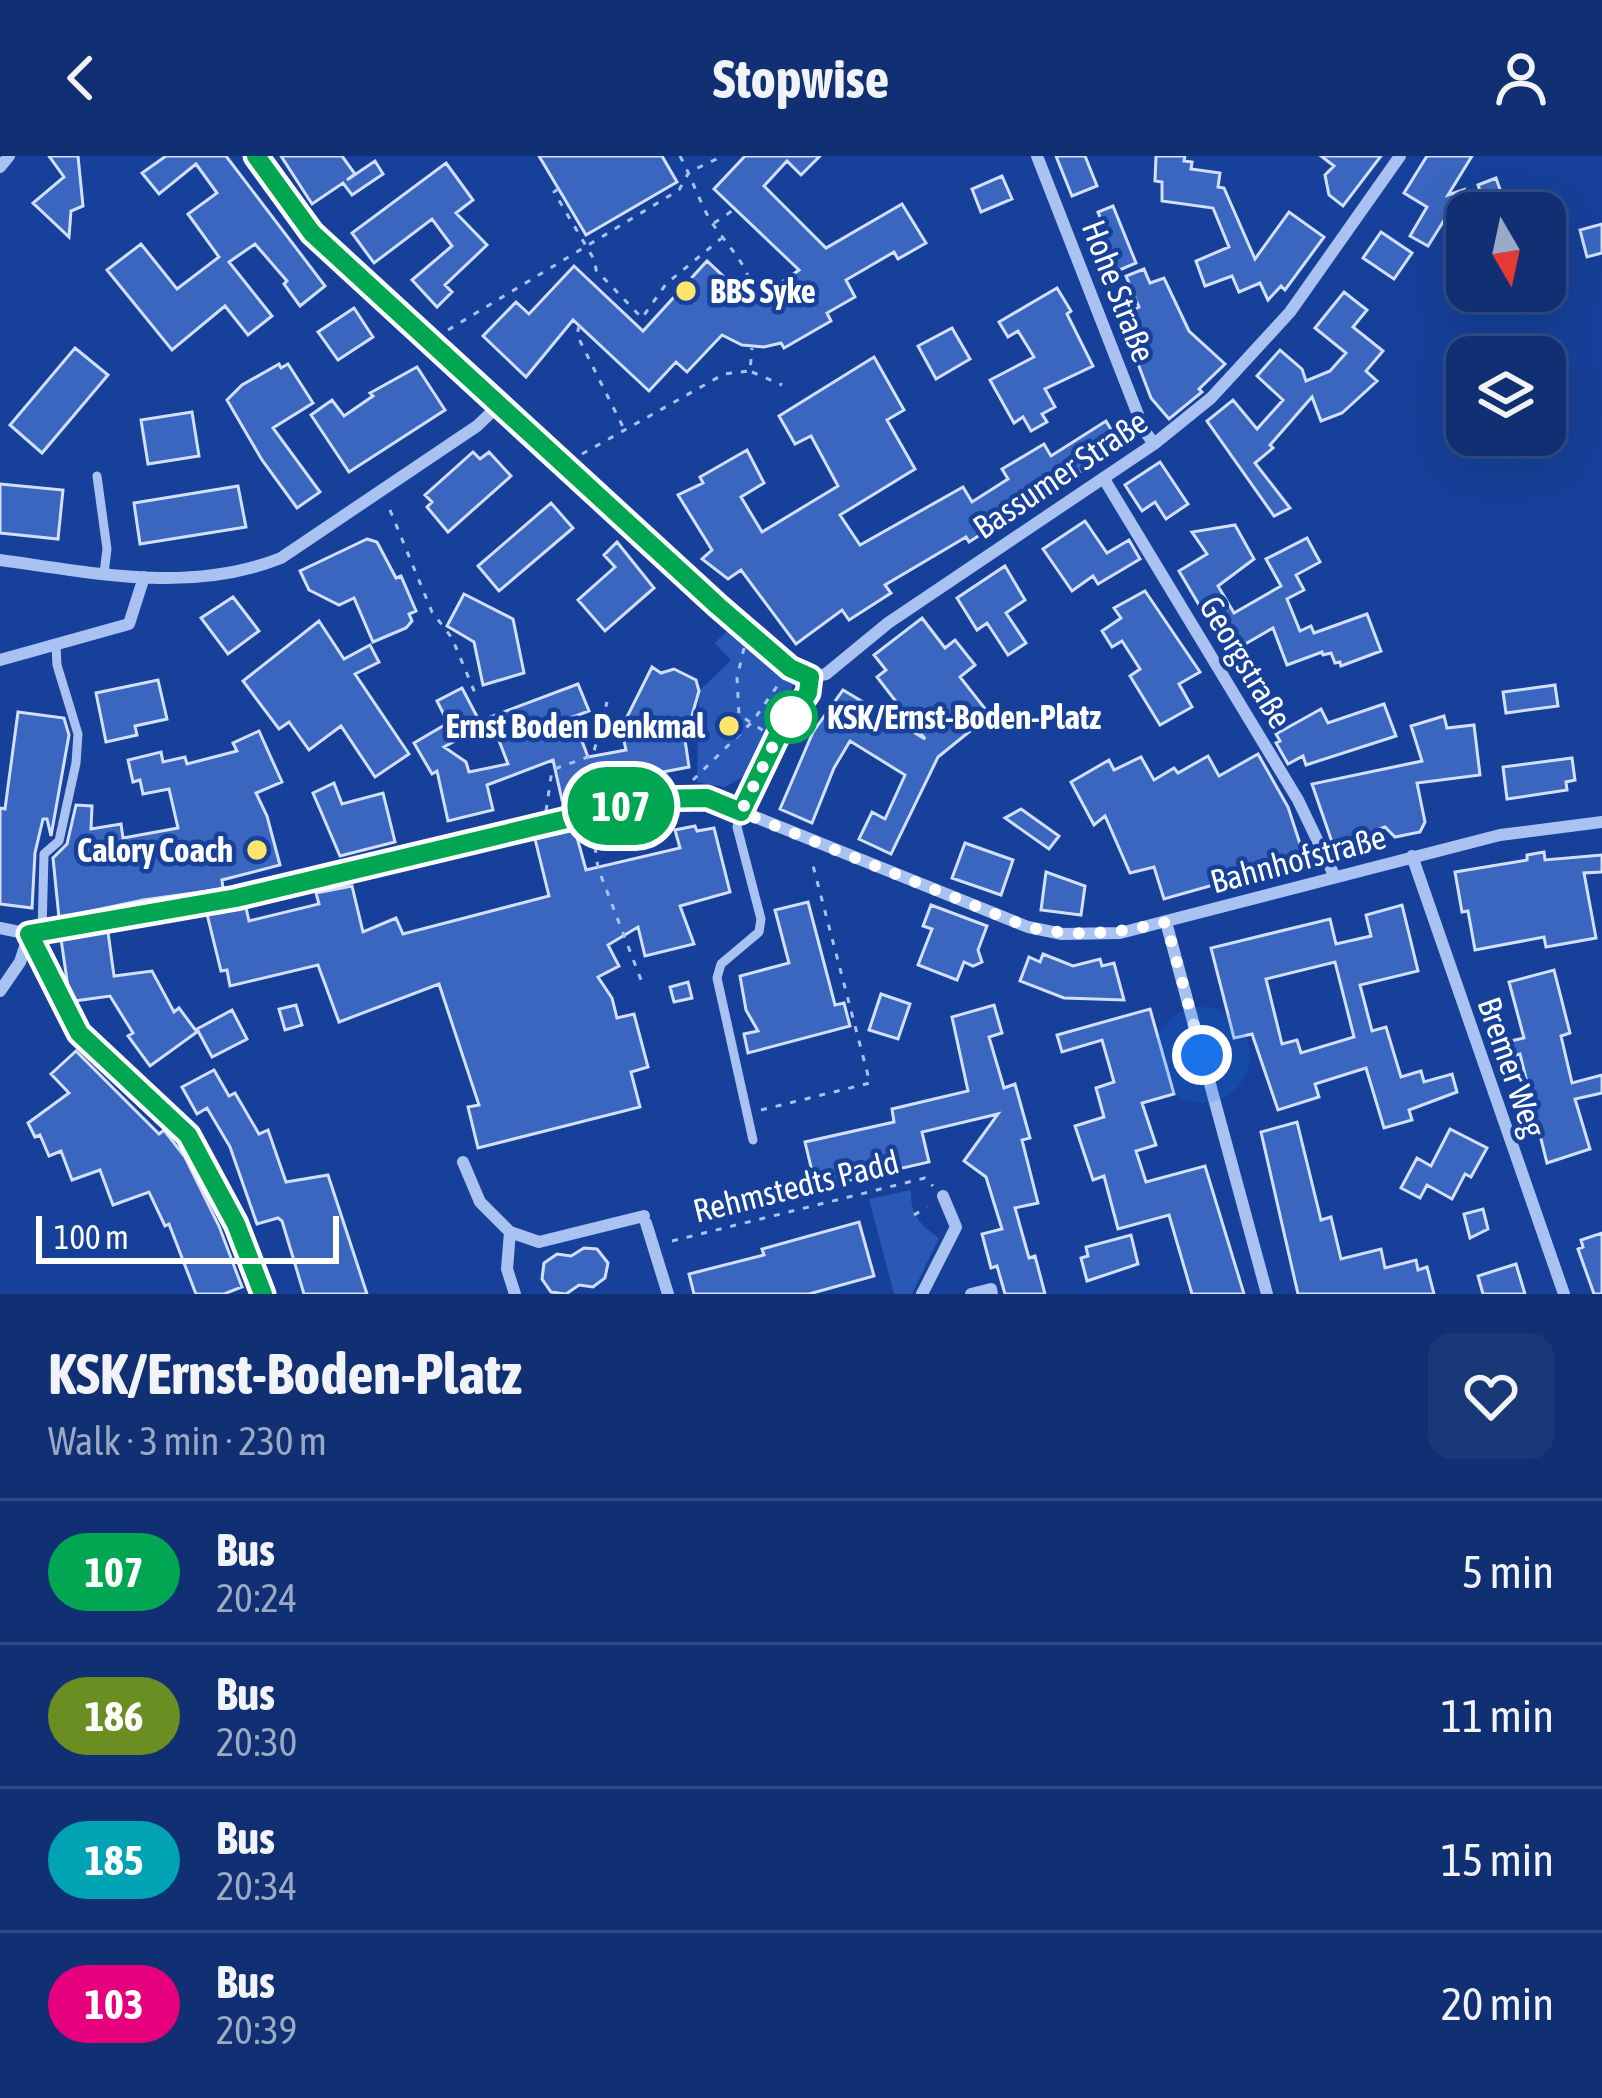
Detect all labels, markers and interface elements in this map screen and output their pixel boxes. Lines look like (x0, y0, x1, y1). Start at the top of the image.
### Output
icon: back (48, 45, 114, 111)
icon: person (1488, 45, 1554, 111)
text: Stopwise (713, 48, 889, 109)
north arrow (1446, 192, 1566, 312)
map controls (1446, 192, 1566, 456)
street label: Hohe Straße (1075, 215, 1163, 367)
place label: BBS Syke (710, 272, 816, 310)
marker: BBS Syke (673, 278, 699, 304)
button: layers (1446, 336, 1566, 456)
street label: Bassumer Straße (966, 402, 1154, 546)
street label: Georgstraße (1192, 589, 1300, 735)
marker: KSK/Ernst-Boden-Platz (766, 692, 816, 742)
place label: KSK/Ernst-Boden-Platz (827, 698, 1101, 736)
place label: Ernst Boden Denkmal (445, 707, 706, 745)
marker: Ernst Boden Denkmal (716, 713, 742, 739)
line badge: 107 (552, 767, 690, 845)
text: 107 (591, 782, 651, 830)
street label: Bahnhofstraße (1206, 817, 1390, 901)
place label: Calory Coach (77, 831, 233, 869)
marker: Calory Coach (244, 837, 270, 863)
street label: Bremer Weg (1470, 992, 1554, 1143)
your location (1172, 1025, 1232, 1085)
street label: Rehmstedts Padd (689, 1142, 903, 1230)
scale bar (36, 1210, 339, 1263)
text: 100 m (54, 1218, 129, 1256)
button: heart (1428, 1333, 1554, 1459)
text: KSK/Ernst-Boden-Platz (48, 1341, 522, 1406)
text: Walk · 3 min · 230 m (48, 1419, 327, 1463)
text: Bus (216, 1524, 275, 1576)
text: 5 min (1462, 1546, 1554, 1598)
text: 107 (84, 1548, 144, 1596)
text: 20:24 (216, 1576, 297, 1620)
text: Bus (216, 1668, 275, 1720)
text: 11 min (1441, 1690, 1554, 1742)
text: 186 (84, 1692, 144, 1740)
text: 20:30 (216, 1720, 297, 1764)
text: Bus (216, 1812, 275, 1864)
text: 15 min (1441, 1834, 1554, 1886)
text: 185 (84, 1836, 144, 1884)
text: 20:34 (216, 1864, 297, 1908)
text: Bus (216, 1956, 275, 2008)
text: 20 min (1441, 1978, 1554, 2030)
text: 103 (84, 1980, 144, 2028)
text: 20:39 (216, 2008, 297, 2052)

